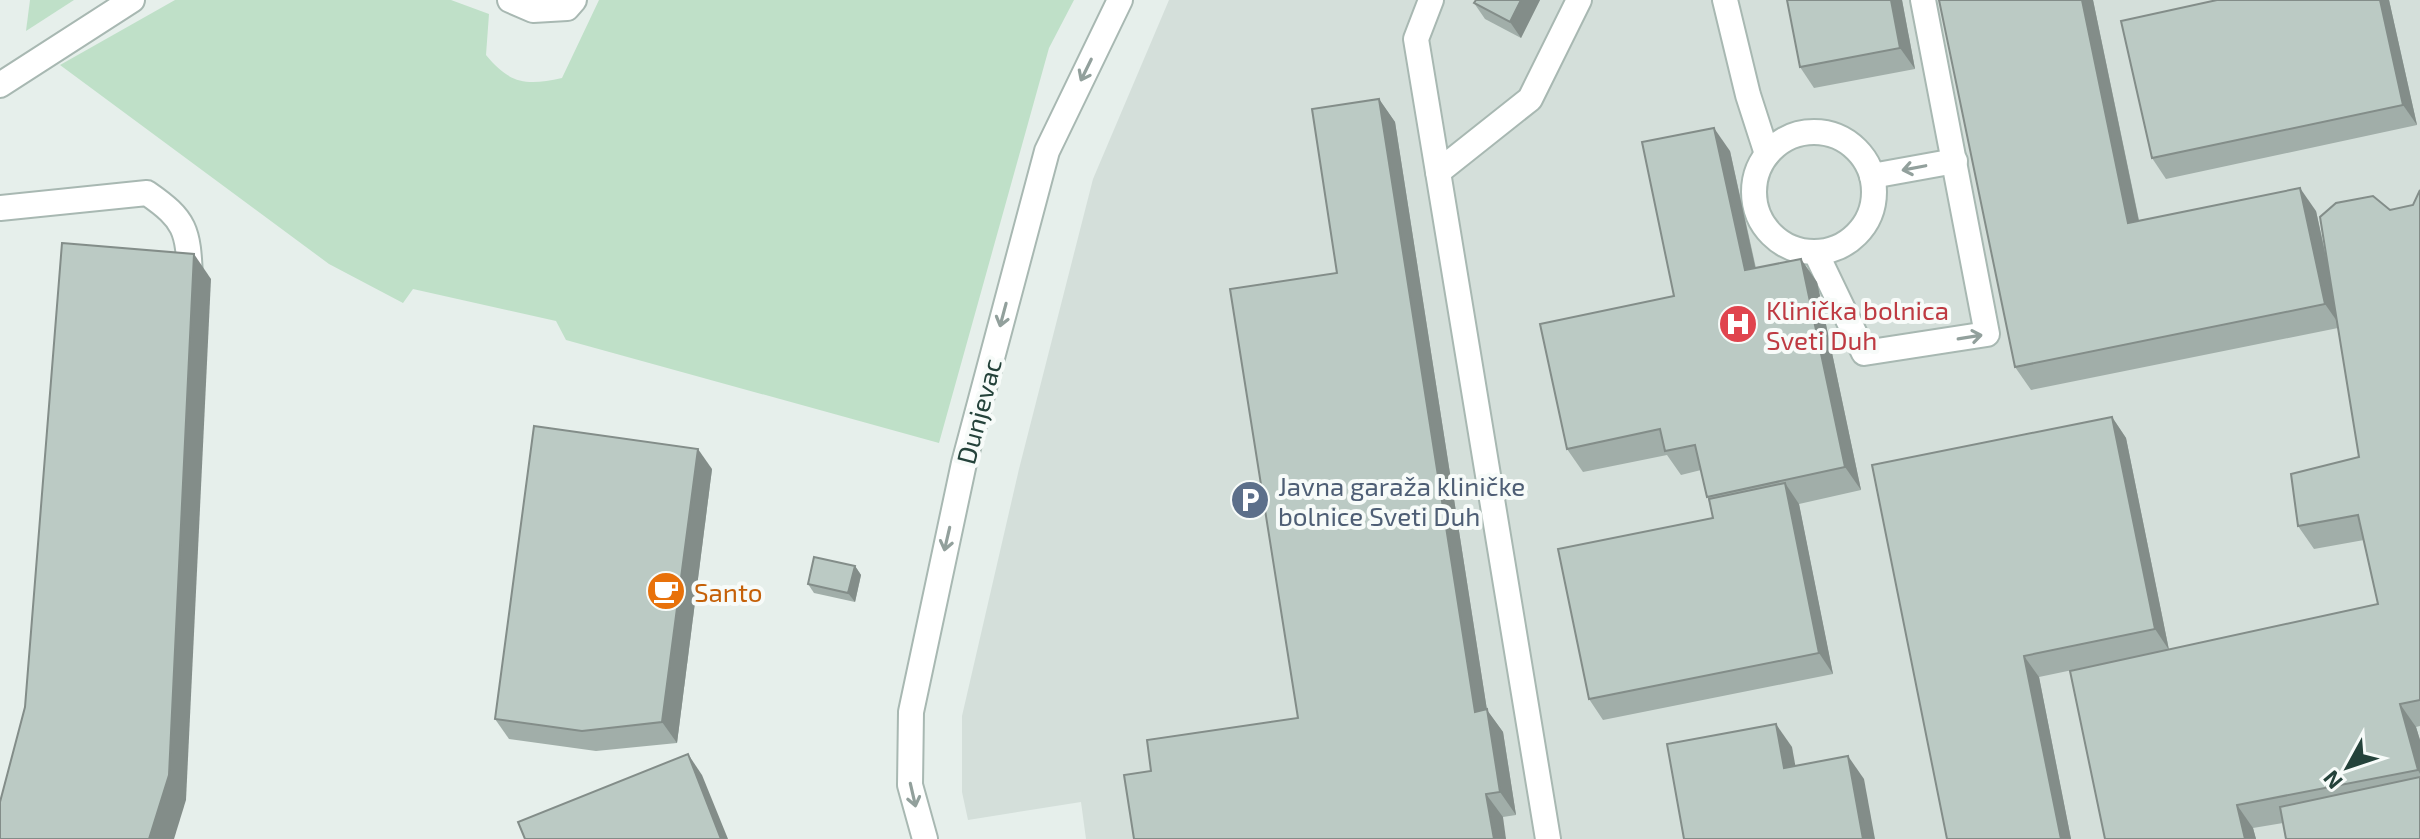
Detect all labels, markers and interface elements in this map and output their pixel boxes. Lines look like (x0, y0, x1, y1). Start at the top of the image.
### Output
one-way arrow (1078, 58, 1093, 82)
one-way arrow (1901, 162, 1927, 177)
place label: Klinička bolnica Sveti Duh (1766, 294, 1949, 355)
one-way arrow (995, 302, 1010, 328)
hospital icon: Klinička bolnica Sveti Duh (1717, 303, 1759, 345)
one-way arrow (1956, 329, 1982, 344)
street label: Dunjevac (949, 355, 1007, 467)
place label: Javna garaža kliničke bolnice Sveti Duh (1278, 470, 1525, 531)
parking icon: Javna garaža kliničke bolnice Sveti Duh (1229, 479, 1271, 521)
one-way arrow (939, 526, 954, 551)
cafe icon: Santo (645, 570, 687, 612)
place label: Santo (694, 576, 763, 607)
north arrow (2308, 727, 2388, 807)
text: N (2317, 766, 2347, 795)
one-way arrow (906, 781, 921, 807)

